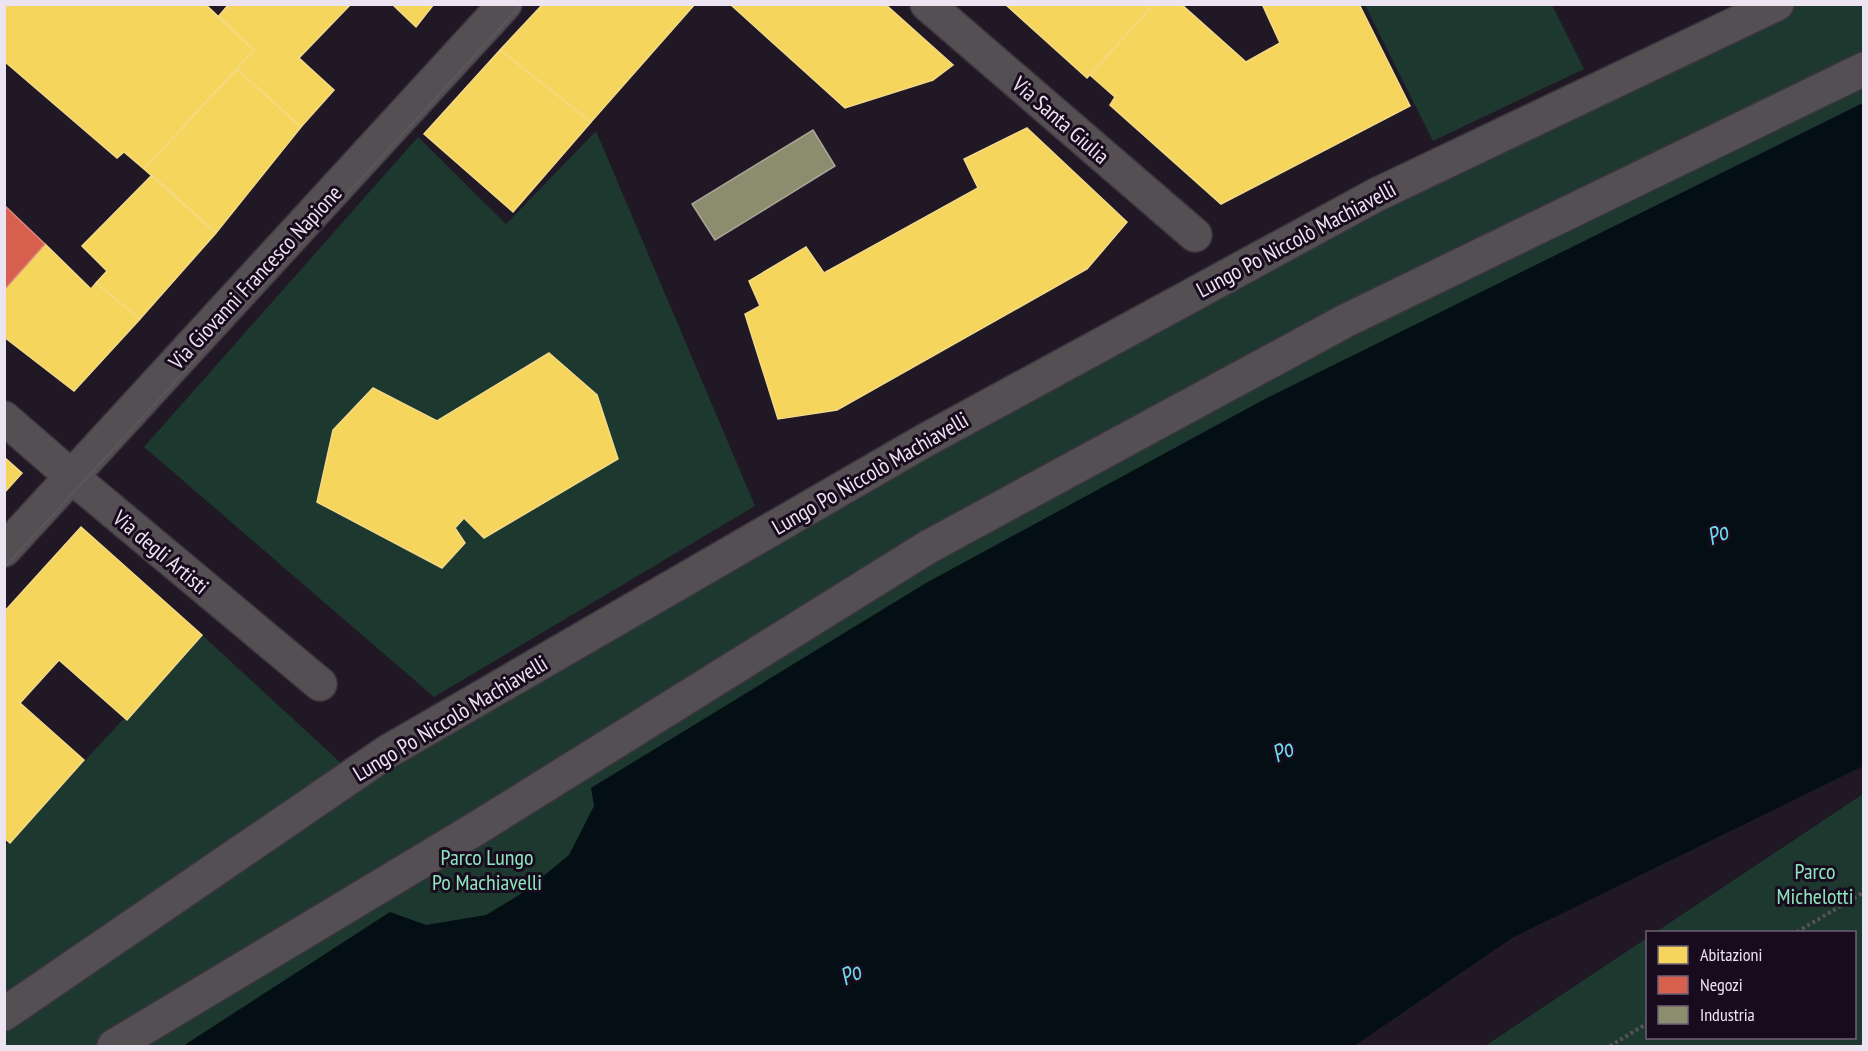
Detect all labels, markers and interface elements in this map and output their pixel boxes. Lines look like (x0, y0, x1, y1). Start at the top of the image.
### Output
street label: Via Santa Giulia (1006, 70, 1115, 170)
street label: Lungo Po Niccolò Machiavelli (1191, 175, 1401, 303)
street label: Via Giovanni Francesco Napione (162, 179, 348, 376)
street label: Lungo Po Niccolò Machiavelli (767, 405, 973, 541)
street label: Via degli Artisti (107, 503, 215, 600)
water label: Po (1702, 515, 1734, 552)
street label: Lungo Po Niccolò Machiavelli (348, 649, 552, 787)
water label: Po (1266, 732, 1300, 769)
park label: Parco Lungo Po Machiavelli (432, 843, 542, 896)
park label: Parco Michelotti (1777, 857, 1853, 910)
legend (1646, 931, 1856, 1039)
text: Abitazioni (1700, 943, 1762, 966)
water label: Po (834, 955, 868, 992)
text: Negozi (1700, 973, 1743, 996)
text: Industria (1700, 1003, 1755, 1026)

